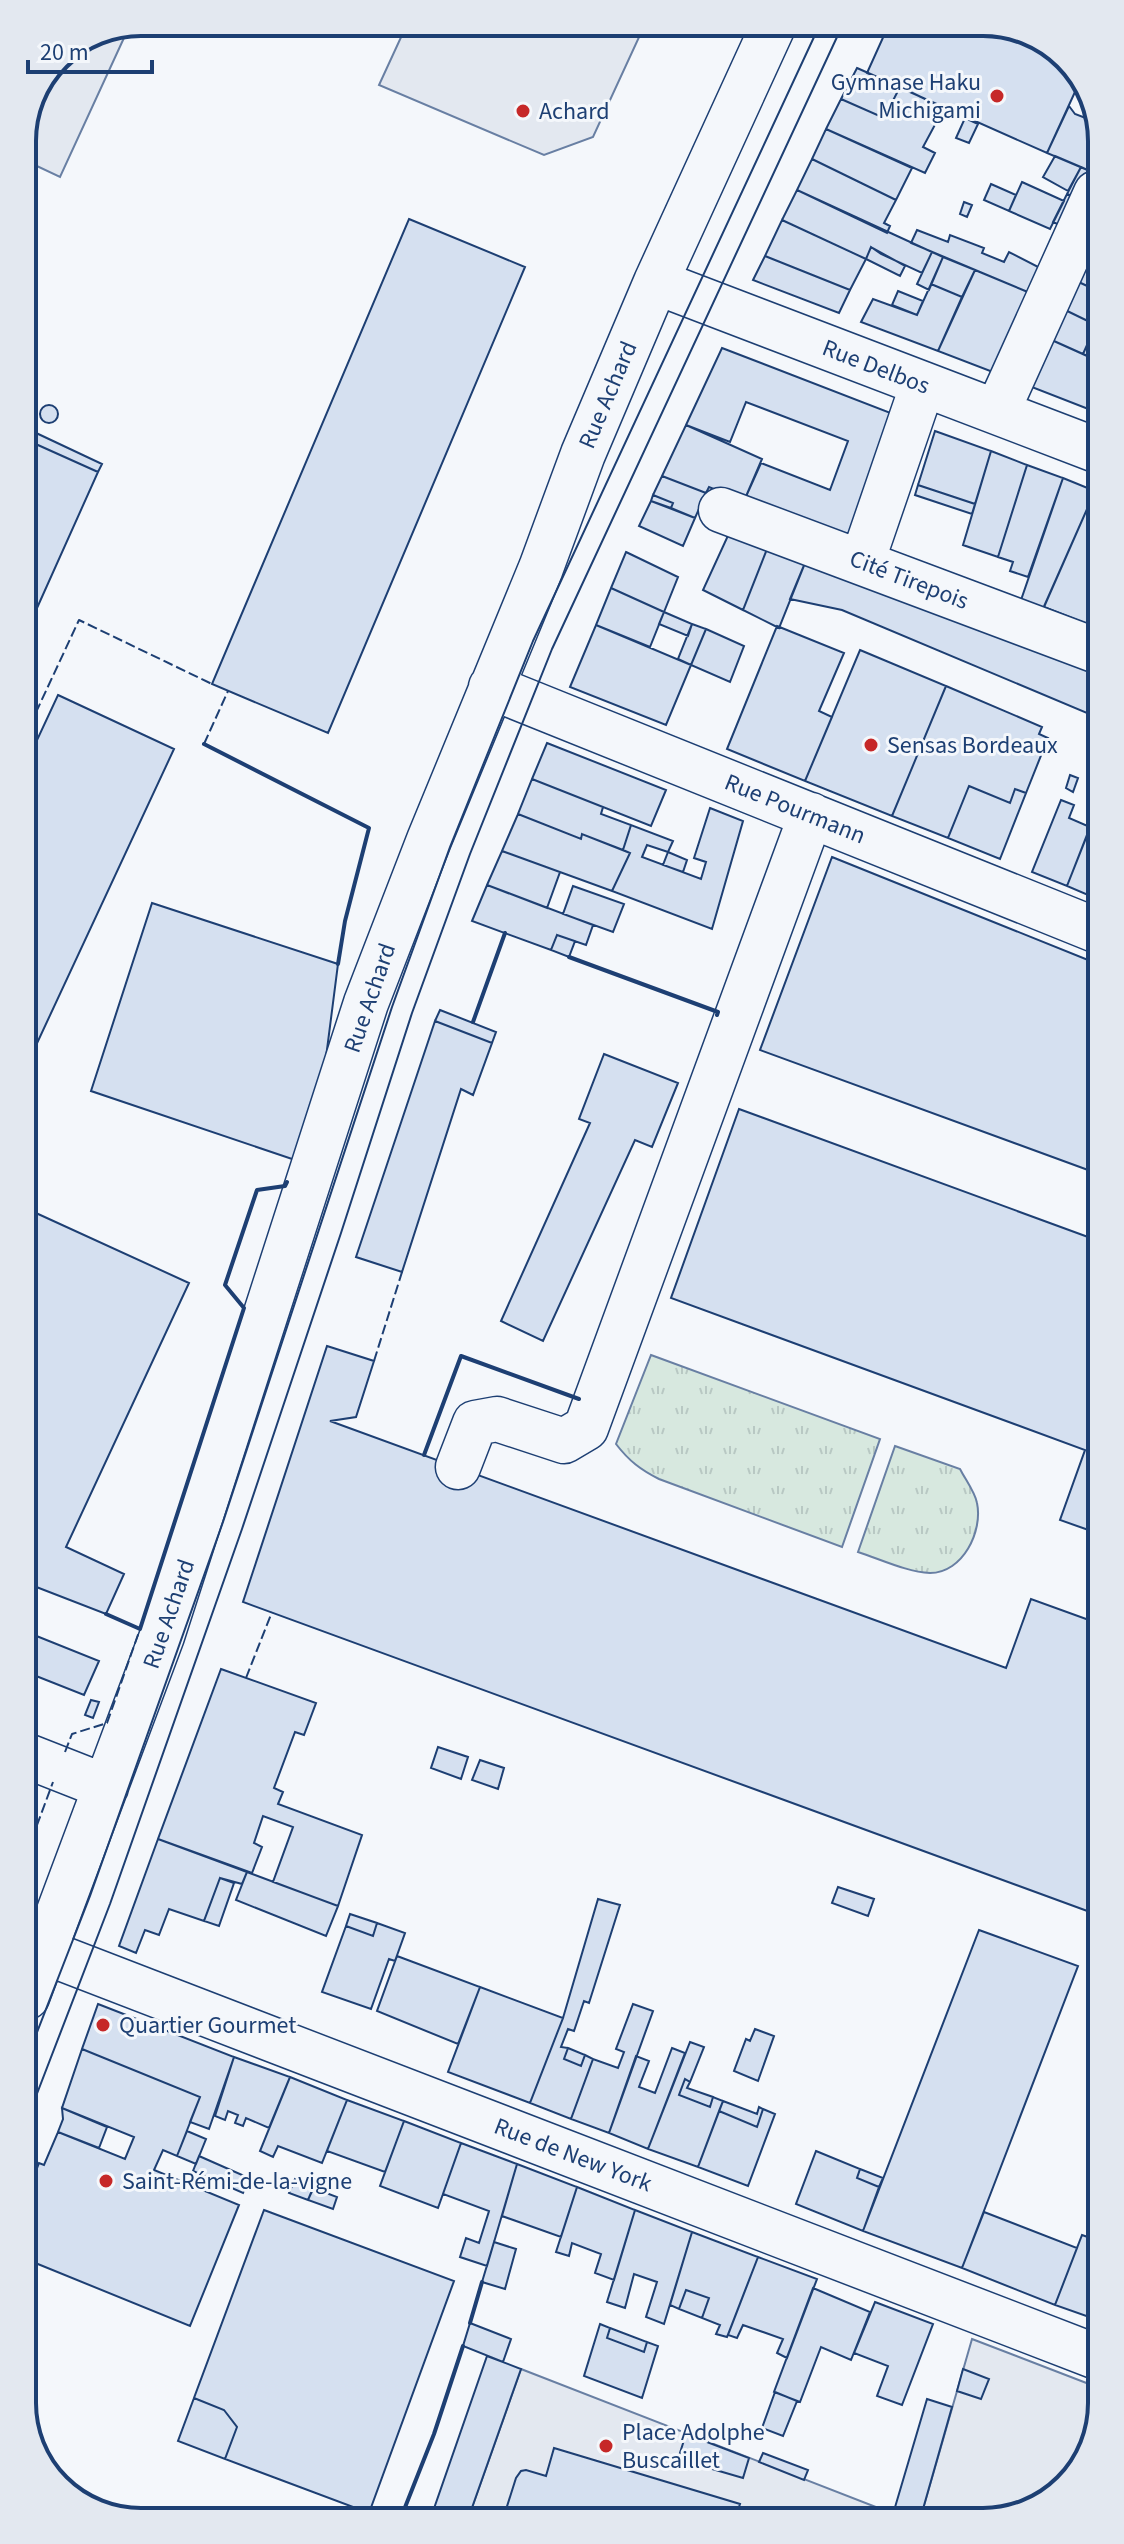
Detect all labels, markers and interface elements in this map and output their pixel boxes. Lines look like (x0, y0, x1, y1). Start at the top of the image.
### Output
scale bar (28, 24, 152, 74)
text: 20 m (40, 35, 89, 70)
place label: Gymnase Haku Michigami (831, 65, 981, 128)
marker: Gymnase Haku Michigami (988, 87, 1006, 105)
place label: Achard (539, 94, 610, 129)
marker: Achard (514, 102, 532, 120)
street label: Rue Delbos (817, 331, 935, 403)
street label: Rue Achard (570, 336, 646, 454)
street label: Cité Tirepois (844, 541, 974, 619)
place label: Sensas Bordeaux (887, 728, 1058, 763)
marker: Sensas Bordeaux (862, 736, 880, 754)
street label: Rue Pourmann (719, 765, 871, 853)
street label: Rue Achard (335, 938, 405, 1058)
street label: Rue Achard (134, 1554, 204, 1674)
place label: Quartier Gourmet (119, 2008, 296, 2043)
marker: Quartier Gourmet (94, 2016, 112, 2034)
street label: Rue de New York (489, 2109, 657, 2201)
place label: Saint-Rémi-de-la-vigne (122, 2164, 352, 2199)
marker: Saint-Rémi-de-la-vigne (97, 2172, 115, 2190)
place label: Place Adolphe Buscaillet (622, 2415, 765, 2478)
marker: Place Adolphe Buscaillet (597, 2437, 615, 2455)

